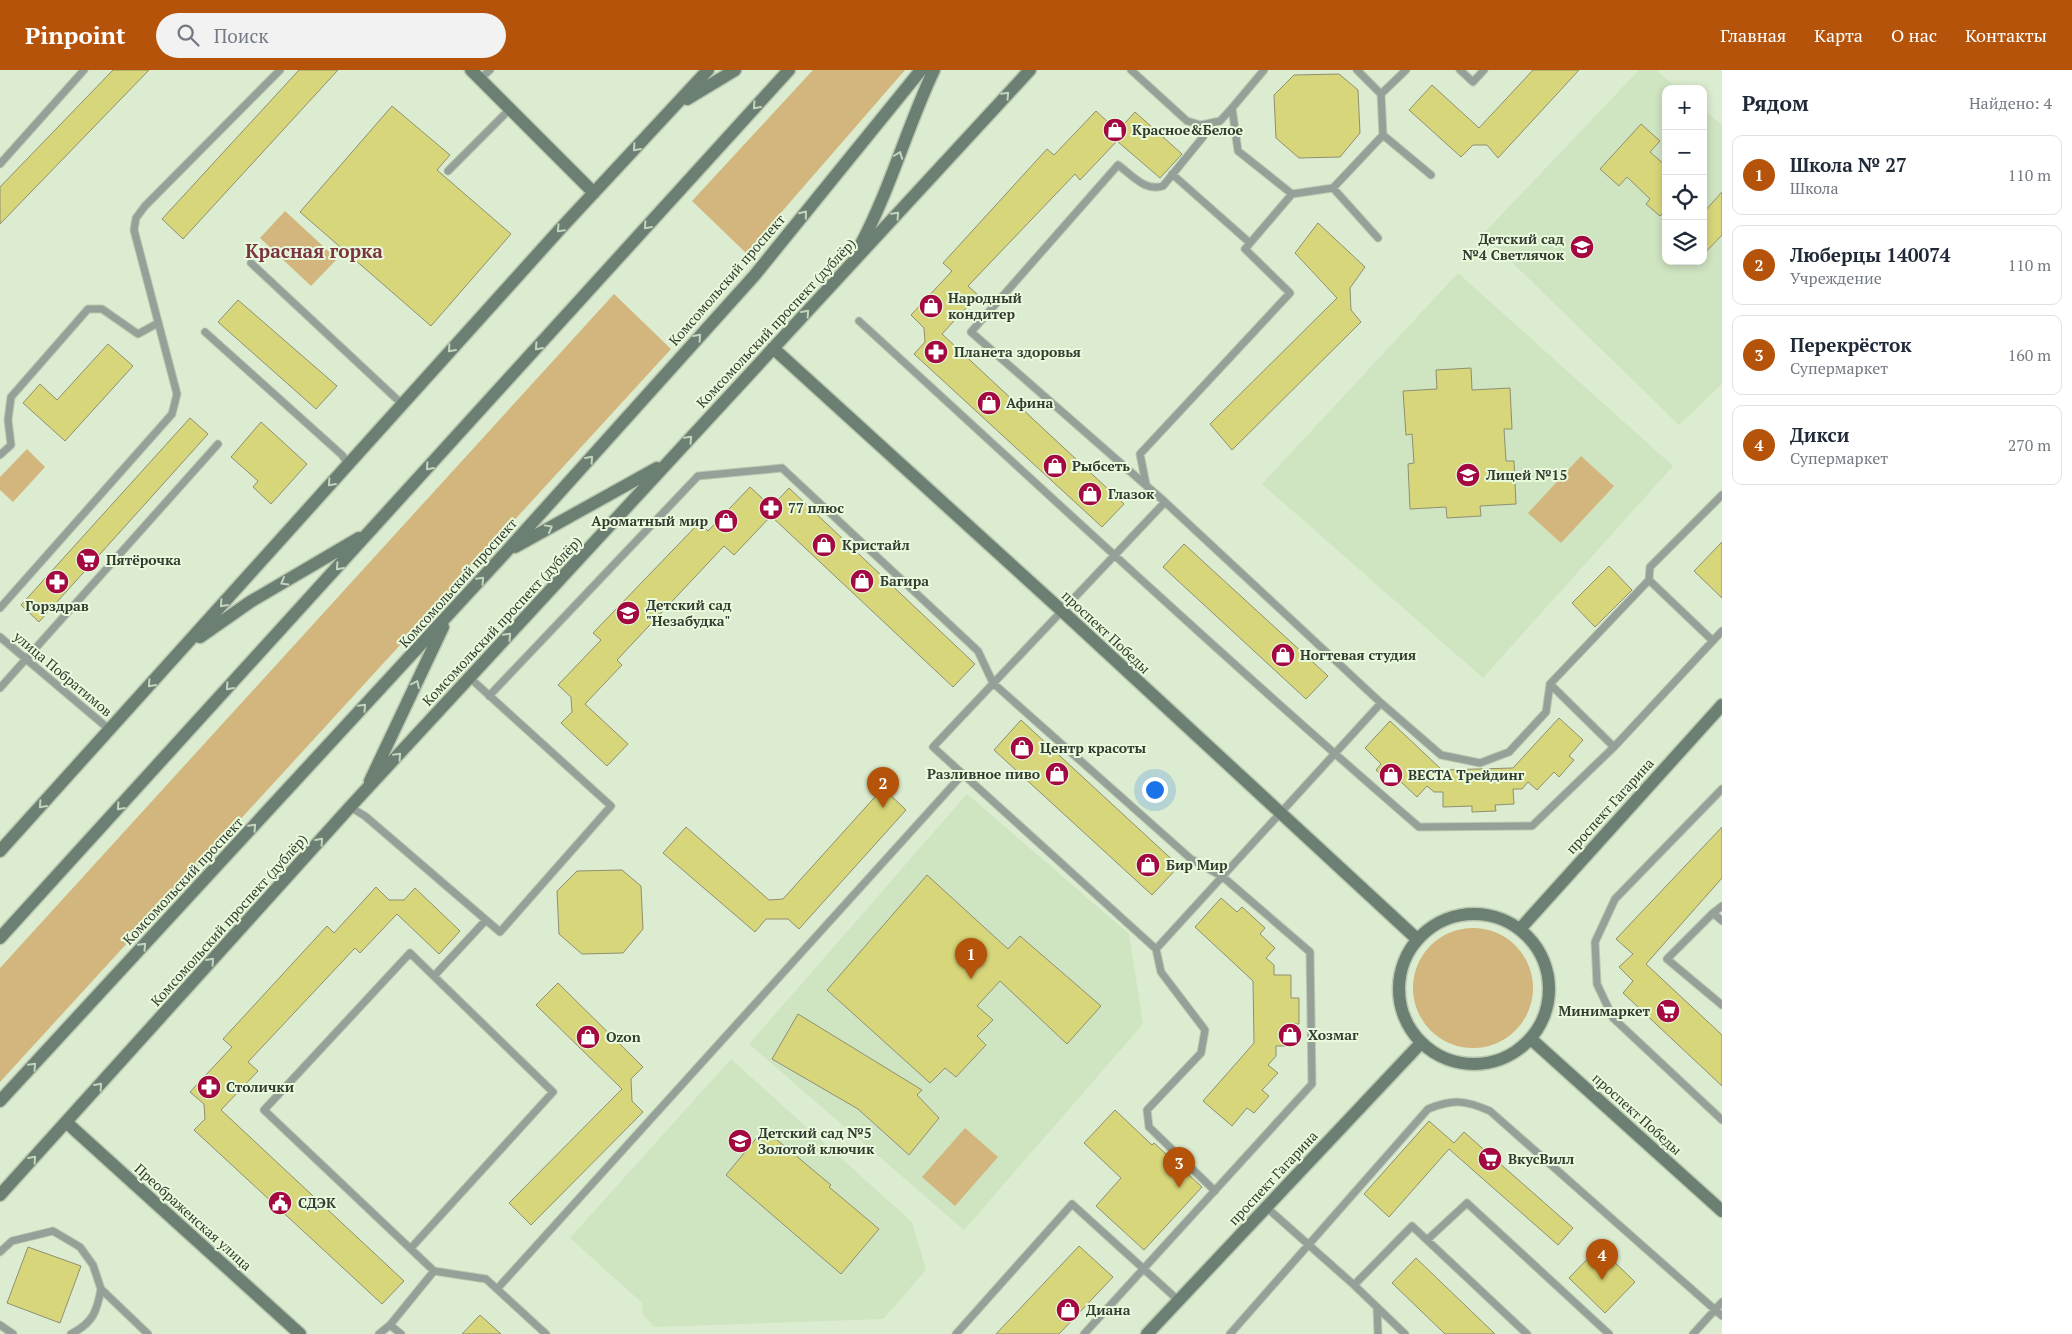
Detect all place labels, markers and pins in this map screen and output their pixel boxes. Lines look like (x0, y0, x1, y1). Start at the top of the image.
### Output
shop icon: Красное&Белое (1102, 117, 1128, 143)
place label: Красное&Белое (1132, 120, 1243, 139)
place label: Детский сад №4 Светлячок (1463, 229, 1565, 264)
school or university icon: Детский сад №4 Светлячок (1569, 234, 1595, 260)
place label: Народный кондитер (948, 288, 1022, 323)
shop icon: Народный кондитер (918, 293, 944, 319)
pharmacy icon: Планета здоровья (923, 339, 949, 365)
place label: Планета здоровья (954, 342, 1081, 361)
shop icon: Афина (976, 390, 1002, 416)
place label: Афина (1006, 393, 1053, 412)
shop icon: Рыбсеть (1042, 453, 1068, 479)
place label: Рыбсеть (1072, 456, 1130, 475)
school or university icon: Лицей №15 (1455, 462, 1481, 488)
place label: Лицей №15 (1485, 465, 1567, 484)
shop icon: Глазок (1077, 481, 1103, 507)
place label: Глазок (1108, 484, 1155, 503)
pharmacy icon: 77 плюс (758, 495, 784, 521)
place label: 77 плюс (788, 498, 844, 517)
shop icon: Ароматный мир (713, 508, 739, 534)
place label: Ароматный мир (591, 511, 708, 530)
shop icon: Кристайл (811, 532, 837, 558)
place label: Кристайл (842, 535, 910, 554)
supermarket icon: Пятёрочка (75, 547, 101, 573)
place label: Пятёрочка (106, 550, 181, 569)
shop icon: Багира (849, 568, 875, 594)
pharmacy icon: Горздрав (44, 569, 70, 595)
place label: Багира (880, 571, 929, 590)
place label: Детский сад "Незабудка" (646, 595, 732, 630)
place label: Горздрав (25, 596, 89, 615)
school or university icon: Детский сад "Незабудка" (615, 600, 641, 626)
shop icon: Ногтевая студия (1270, 642, 1296, 668)
place label: Ногтевая студия (1300, 645, 1416, 664)
shop icon: Центр красоты (1009, 735, 1035, 761)
place label: Центр красоты (1040, 738, 1147, 757)
shop icon: Разливное пиво (1044, 761, 1070, 787)
shop icon: ВЕСТА Трейдинг (1378, 762, 1404, 788)
place label: Разливное пиво (927, 764, 1040, 783)
place label: ВЕСТА Трейдинг (1408, 765, 1525, 784)
pin: 2 (867, 767, 899, 808)
shop icon: Бир Мир (1135, 852, 1161, 878)
place label: Бир Мир (1166, 855, 1228, 874)
pin: 1 (955, 938, 987, 979)
supermarket icon: Минимаркет (1655, 998, 1681, 1024)
place label: Минимаркет (1558, 1001, 1650, 1020)
shop icon: Хозмаг (1277, 1022, 1303, 1048)
shop icon: Ozon (575, 1024, 601, 1050)
place label: Хозмаг (1308, 1025, 1359, 1044)
place label: Ozon (606, 1027, 641, 1046)
pharmacy icon: Столички (196, 1074, 222, 1100)
place label: Столички (226, 1077, 294, 1096)
place label: Детский сад №5 Золотой ключик (758, 1123, 875, 1158)
school or university icon: Детский сад №5 Золотой ключик (727, 1128, 753, 1154)
supermarket icon: ВкусВилл (1477, 1146, 1503, 1172)
pin: 3 (1163, 1147, 1195, 1188)
place label: ВкусВилл (1508, 1149, 1574, 1168)
public building icon: СДЭК (267, 1190, 293, 1216)
place label: СДЭК (298, 1193, 336, 1212)
pin: 4 (1586, 1239, 1618, 1280)
shop icon: Диана (1055, 1297, 1081, 1323)
place label: Диана (1086, 1300, 1131, 1319)

